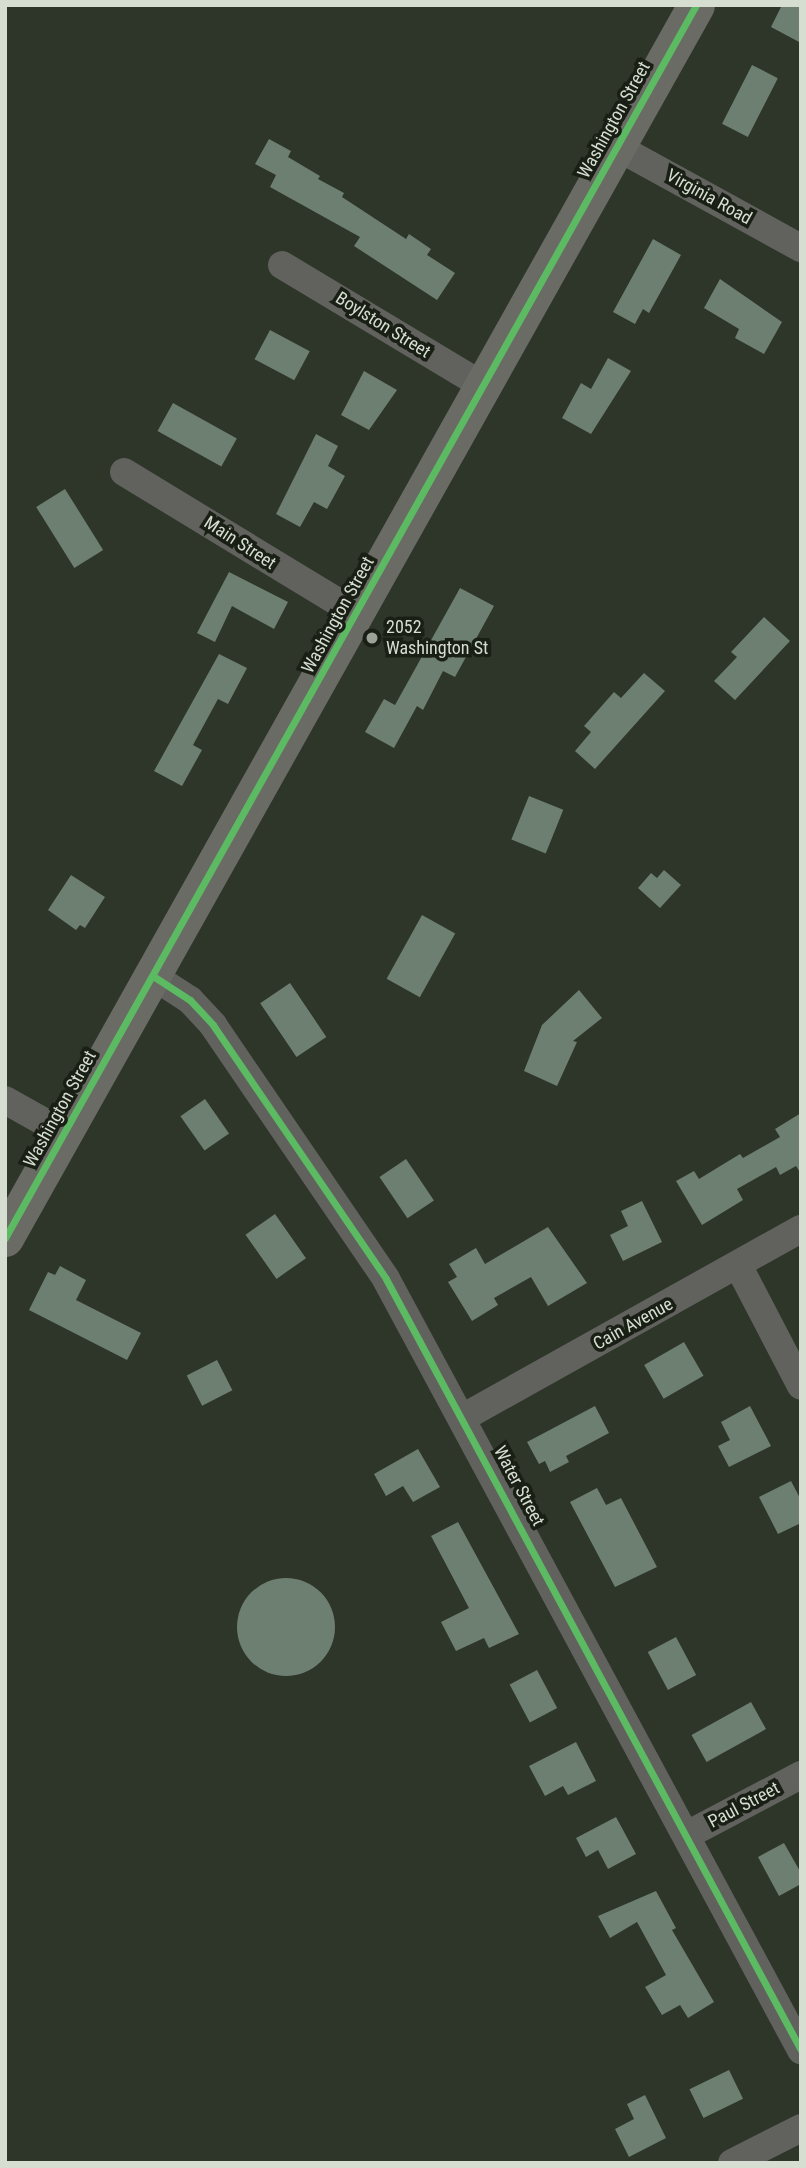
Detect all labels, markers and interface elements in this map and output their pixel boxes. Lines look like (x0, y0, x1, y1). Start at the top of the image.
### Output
street label: Washington Street (573, 58, 655, 182)
street label: Virginia Road (663, 165, 755, 229)
street label: Boylston Street (332, 287, 434, 363)
street label: Main Street (200, 512, 280, 574)
street label: Washington Street (297, 553, 379, 677)
place label: 2052 Washington St (386, 617, 488, 660)
marker: 2052 Washington St (364, 630, 380, 646)
street label: Washington Street (19, 1047, 101, 1171)
street label: Cain Avenue (589, 1293, 677, 1355)
street label: Water Street (489, 1442, 549, 1530)
street label: Paul Street (705, 1777, 783, 1833)

